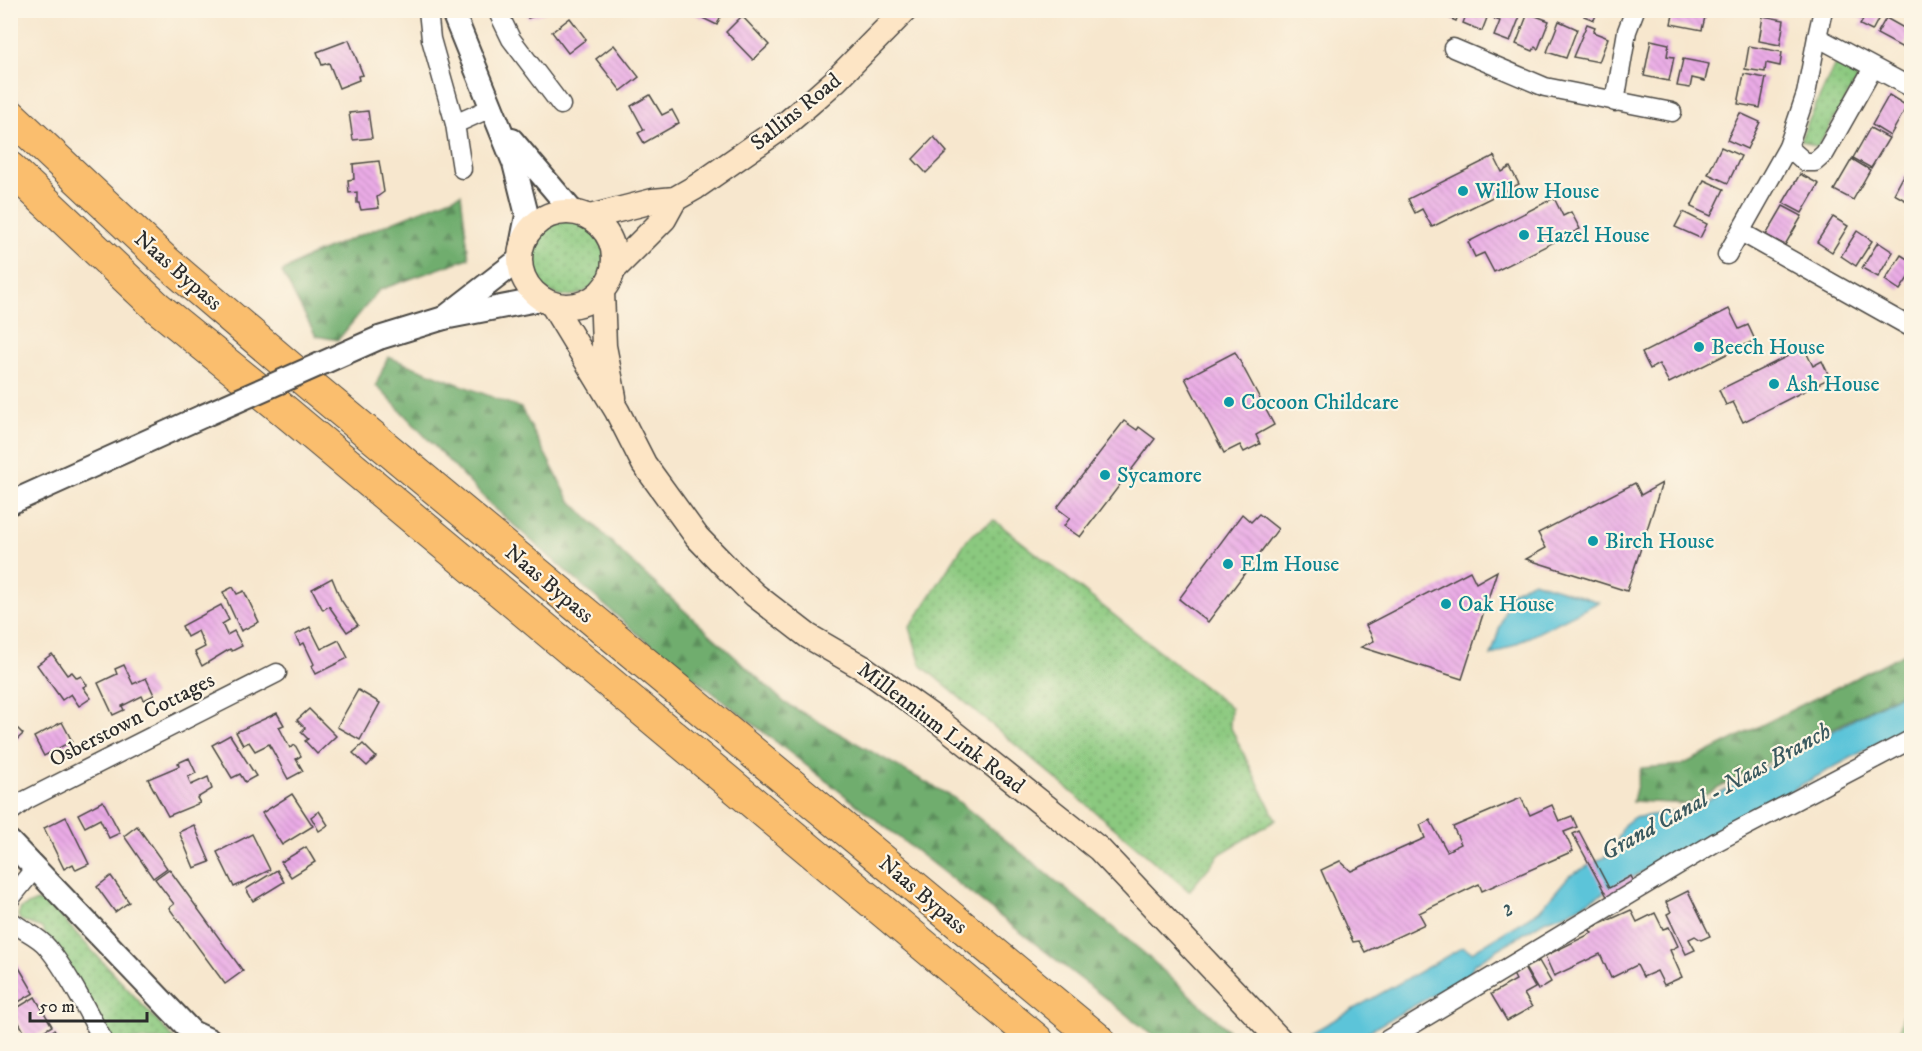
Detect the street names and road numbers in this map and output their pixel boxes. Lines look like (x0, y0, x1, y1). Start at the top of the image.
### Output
street label: Sallins Road (745, 67, 847, 157)
street label: Naas Bypass (128, 225, 228, 317)
street label: Naas Bypass (499, 539, 599, 629)
street label: Millennium Link Road (852, 656, 1030, 800)
street label: Osberstown Cottages (45, 667, 219, 773)
street label: Naas Bypass (873, 850, 973, 940)

